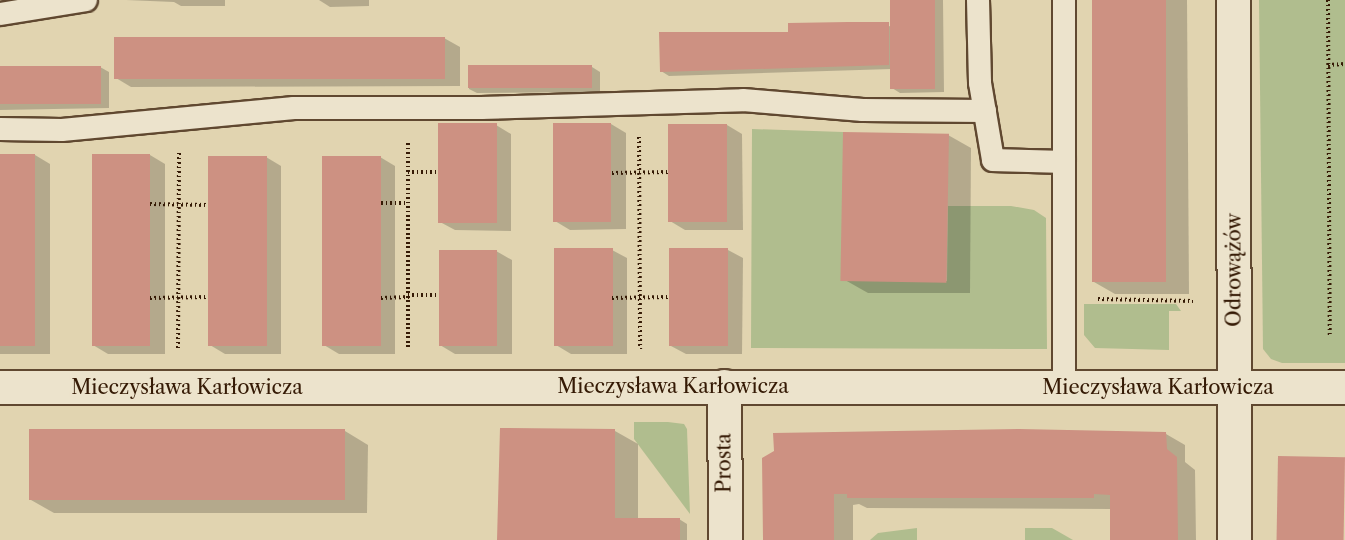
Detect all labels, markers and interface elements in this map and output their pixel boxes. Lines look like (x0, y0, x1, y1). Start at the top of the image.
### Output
street label: Odrowążów (1222, 213, 1246, 327)
street label: Mieczysława Karłowicza (557, 374, 789, 398)
street label: Mieczysława Karłowicza (71, 375, 303, 399)
street label: Mieczysława Karłowicza (1042, 375, 1274, 399)
street label: Prosta (712, 433, 736, 493)

